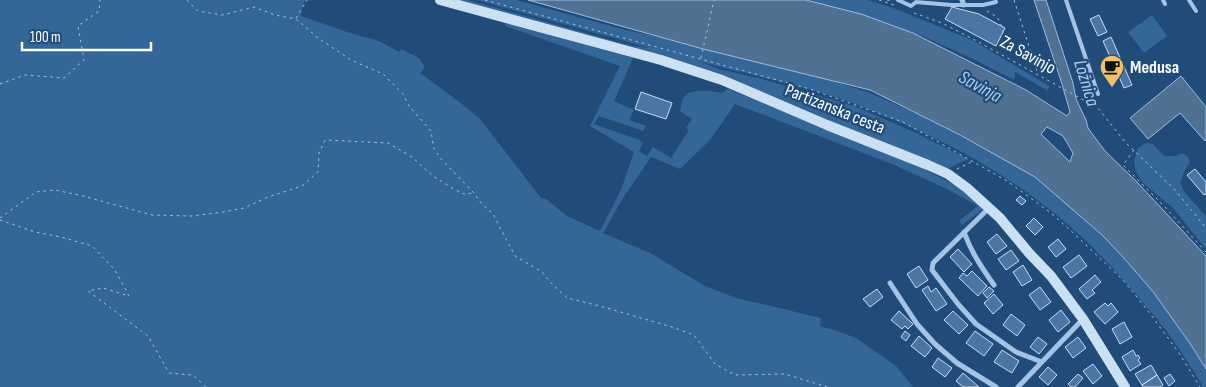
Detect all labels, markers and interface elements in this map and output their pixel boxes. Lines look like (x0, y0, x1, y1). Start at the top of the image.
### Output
scale bar (22, 20, 151, 52)
text: 100 m (30, 28, 61, 47)
street label: Za Savinjo (997, 31, 1059, 79)
cafe icon: Medusa (1099, 54, 1125, 88)
water label: Ložnica (1068, 57, 1104, 109)
place label: Medusa (1130, 57, 1179, 78)
water label: Savinja (955, 66, 1006, 108)
street label: Partizanska cesta (782, 79, 888, 139)

